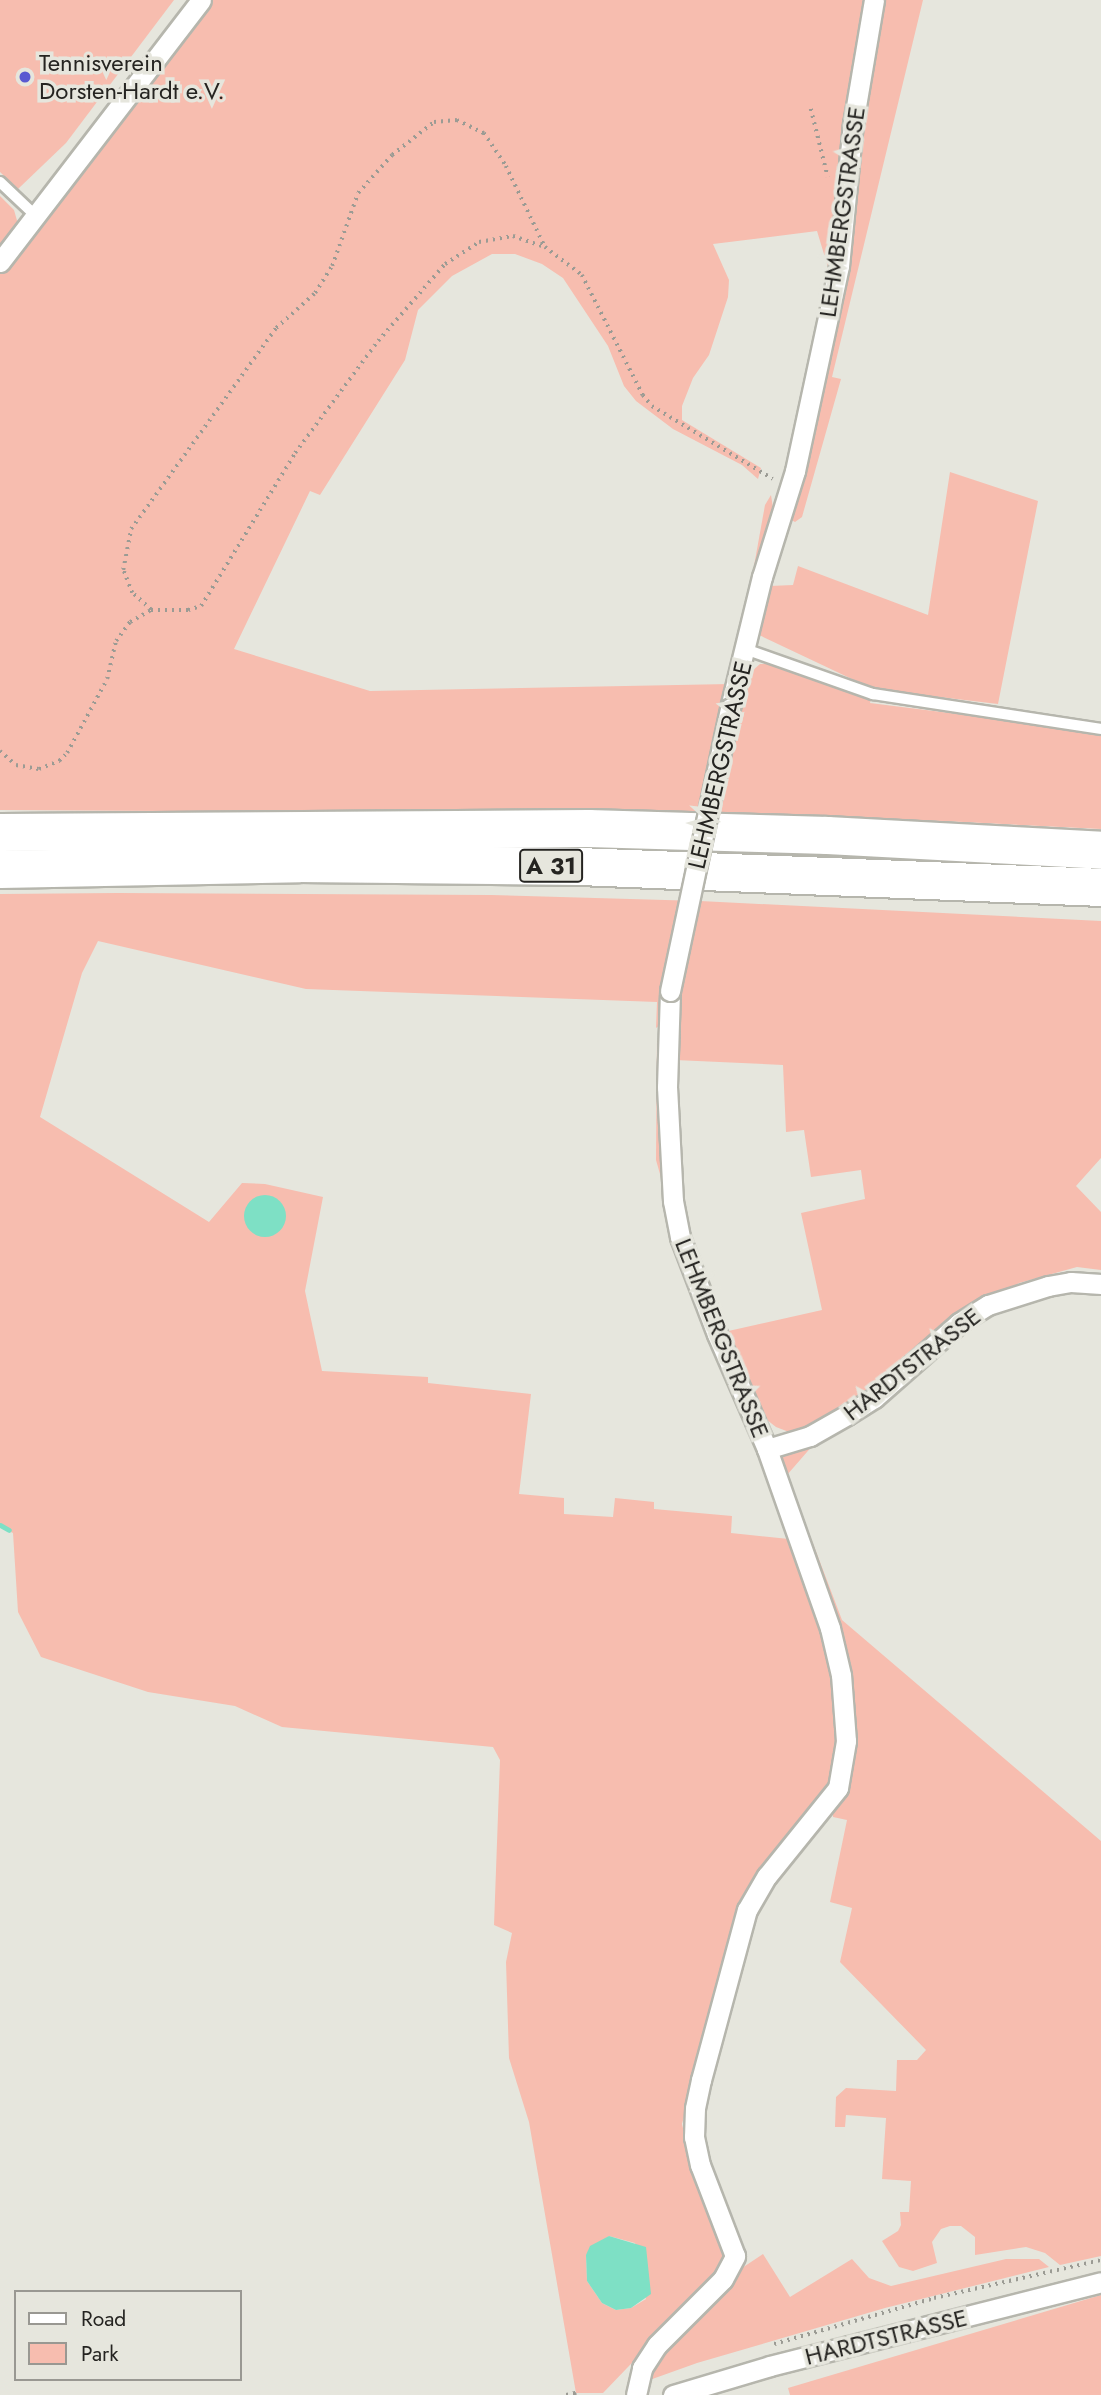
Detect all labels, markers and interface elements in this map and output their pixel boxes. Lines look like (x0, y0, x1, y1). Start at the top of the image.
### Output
place label: Tennisverein Dorsten-Hardt e.V. (39, 49, 225, 105)
marker: Tennisverein Dorsten-Hardt e.V. (17, 69, 33, 85)
street label: LEHMBERGSTRASSE (813, 105, 871, 319)
street label: LEHMBERGSTRASSE (682, 658, 758, 872)
road number: A 31 (518, 846, 584, 886)
street label: LEHMBERGSTRASSE (669, 1234, 775, 1442)
street label: HARDTSTRASSE (838, 1301, 986, 1427)
legend (14, 2290, 242, 2381)
street label: HARDTSTRASSE (802, 2303, 970, 2371)
text: Road (81, 2304, 126, 2334)
text: Park (81, 2339, 118, 2369)

